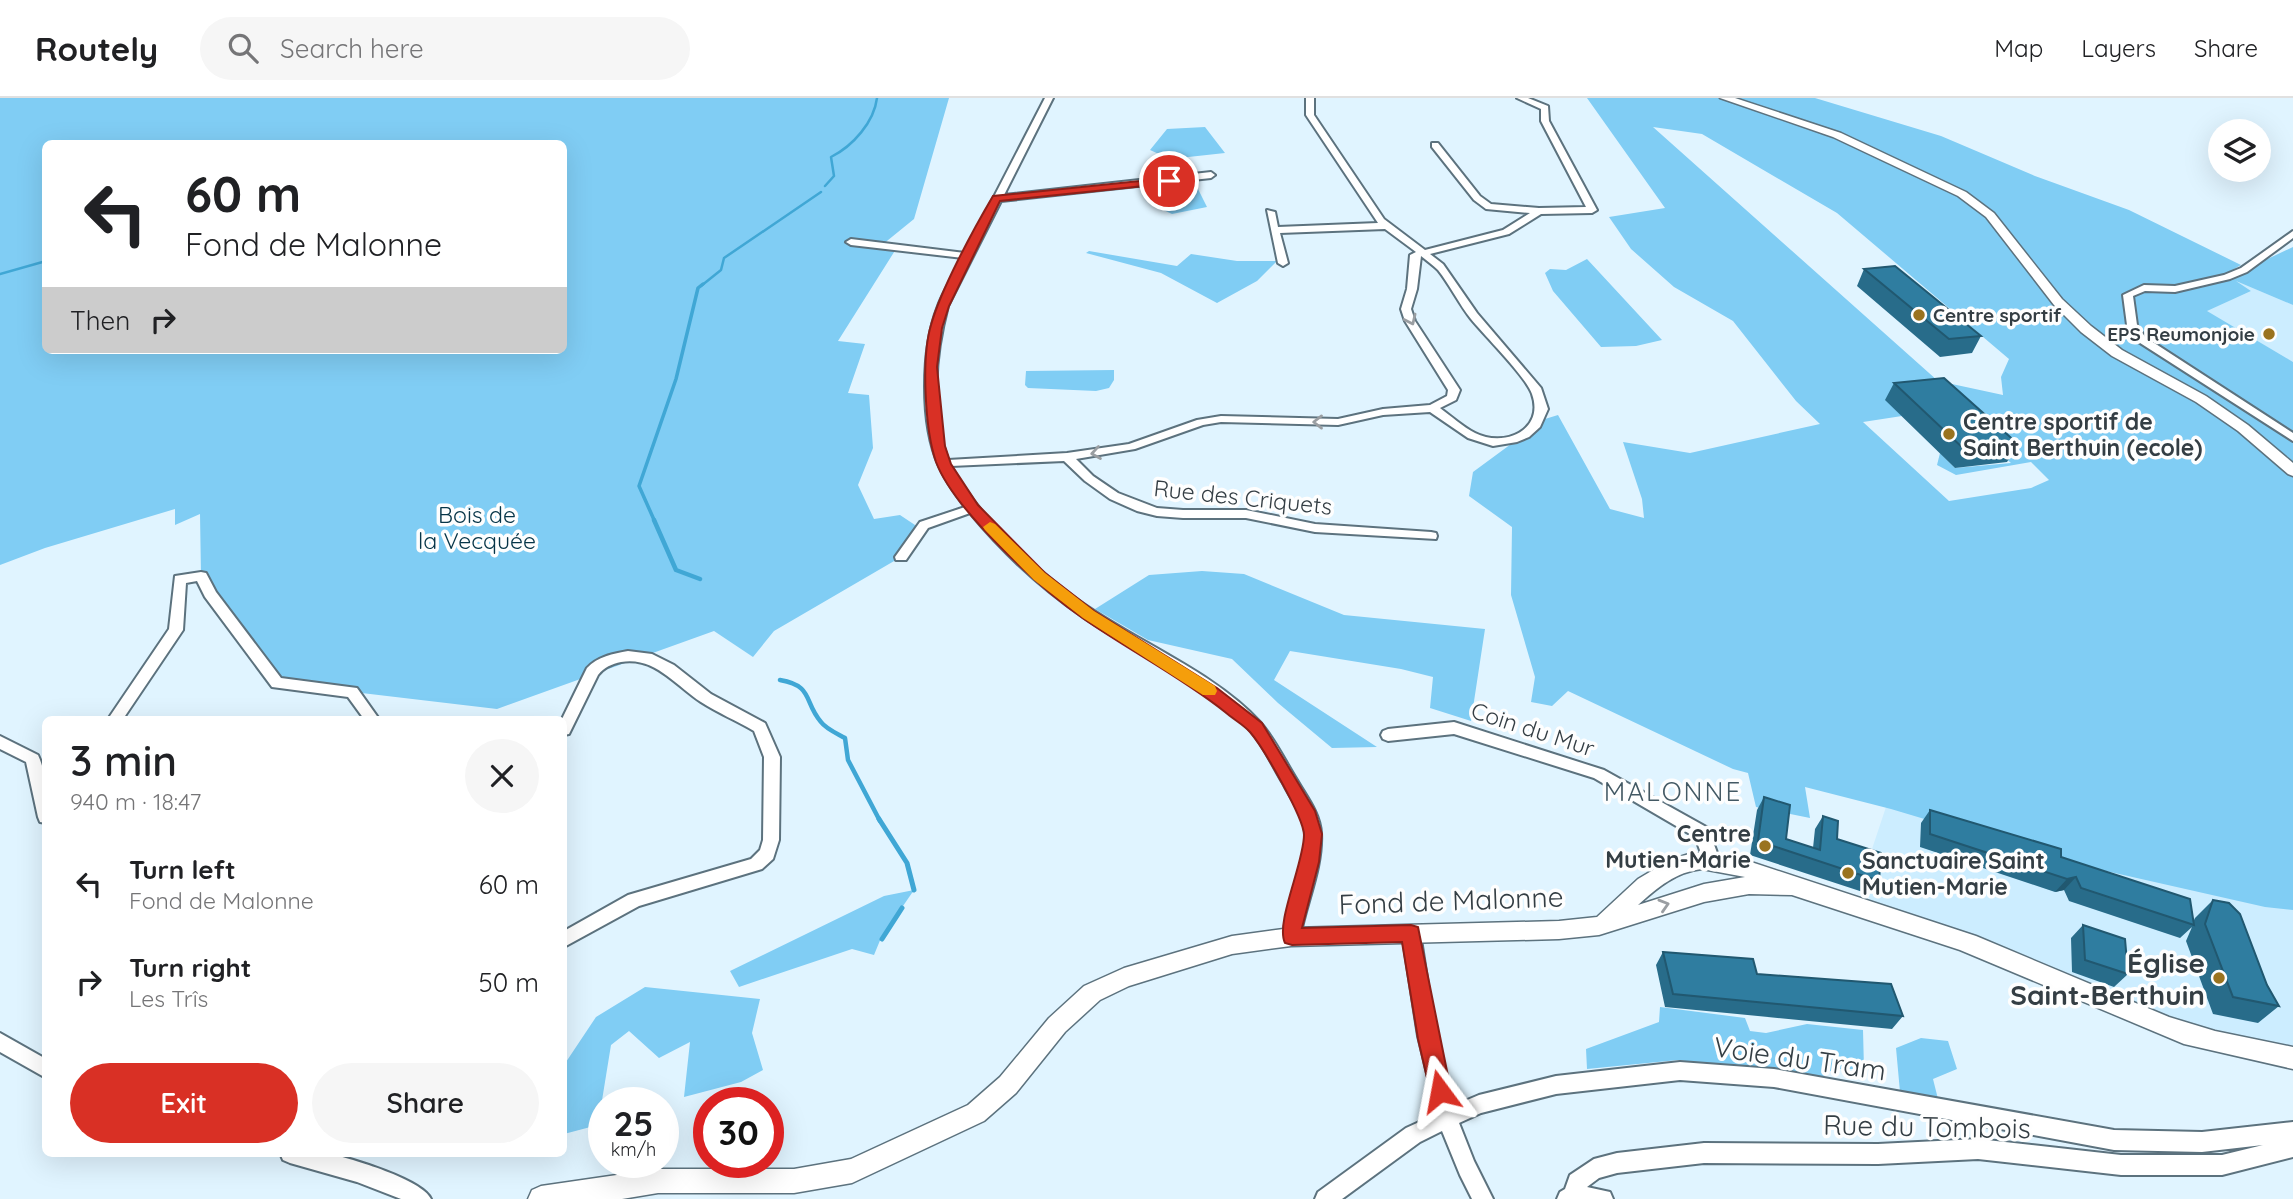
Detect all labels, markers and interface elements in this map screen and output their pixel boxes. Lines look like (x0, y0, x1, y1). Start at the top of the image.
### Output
search box (200, 17, 690, 80)
text: Routely (35, 28, 158, 69)
icon: search (224, 29, 262, 67)
text: Search here (280, 32, 424, 65)
text: Map (1994, 33, 2043, 63)
text: Layers (2081, 33, 2156, 63)
text: Share (2194, 33, 2258, 63)
map controls (2208, 119, 2271, 182)
button: layers (2208, 119, 2271, 182)
pin (1139, 151, 1199, 211)
icon: arrive (1150, 162, 1188, 200)
text: 60 m (185, 163, 301, 224)
icon: left (70, 168, 161, 259)
text: Fond de Malonne (185, 224, 442, 264)
icon: right (144, 301, 182, 339)
place label: Centre sportif (1933, 303, 2062, 327)
text: Then (70, 304, 130, 337)
marker: Centre sportif (1911, 307, 1927, 323)
one-way arrow (1403, 313, 1417, 325)
place label: EPS Reumonjoie (2107, 322, 2255, 346)
marker: EPS Reumonjoie (2261, 326, 2277, 342)
place label: Centre sportif de Saint Berthuin (ecole) (1963, 407, 2203, 462)
one-way arrow (1312, 414, 1323, 430)
marker: Centre sportif de Saint Berthuin (ecole) (1941, 426, 1957, 442)
one-way arrow (1090, 445, 1102, 460)
street label: Rue des Criquets (1152, 473, 1334, 521)
park label: Bois de la Vecquée (418, 500, 536, 555)
street label: Coin du Mur (1468, 695, 1599, 763)
text: 3 min (70, 734, 177, 787)
button: close (465, 739, 539, 813)
district label: MALONNE (1604, 775, 1742, 808)
text: 940 m · 18:47 (70, 787, 201, 816)
place label: Centre Mutien-Marie (1605, 819, 1751, 874)
marker: Centre Mutien-Marie (1757, 838, 1773, 854)
place label: Sanctuaire Saint Mutien-Marie (1862, 846, 2045, 901)
text: Turn left (129, 853, 236, 886)
icon: left (70, 865, 108, 903)
marker: Sanctuaire Saint Mutien-Marie (1840, 865, 1856, 881)
text: 60 m (479, 868, 539, 901)
street label: Fond de Malonne (1338, 879, 1564, 921)
text: Fond de Malonne (129, 886, 314, 915)
one-way arrow (1658, 899, 1670, 913)
place label: Église Saint-Berthuin (2010, 945, 2205, 1012)
text: Turn right (129, 951, 251, 984)
icon: right (70, 963, 108, 1001)
text: 50 m (479, 966, 539, 999)
marker: Église Saint-Berthuin (2211, 970, 2227, 986)
text: Les Trîs (129, 984, 208, 1013)
street label: Voie du Tram (1712, 1029, 1888, 1087)
position arrow (1403, 1054, 1477, 1128)
button: Exit (70, 1063, 298, 1143)
button: Share (312, 1063, 539, 1143)
speed limit sign: 30 (693, 1087, 784, 1178)
text: 25 (613, 1101, 654, 1145)
street label: Rue du Tombois (1823, 1107, 2031, 1145)
text: km/h (611, 1138, 656, 1161)

